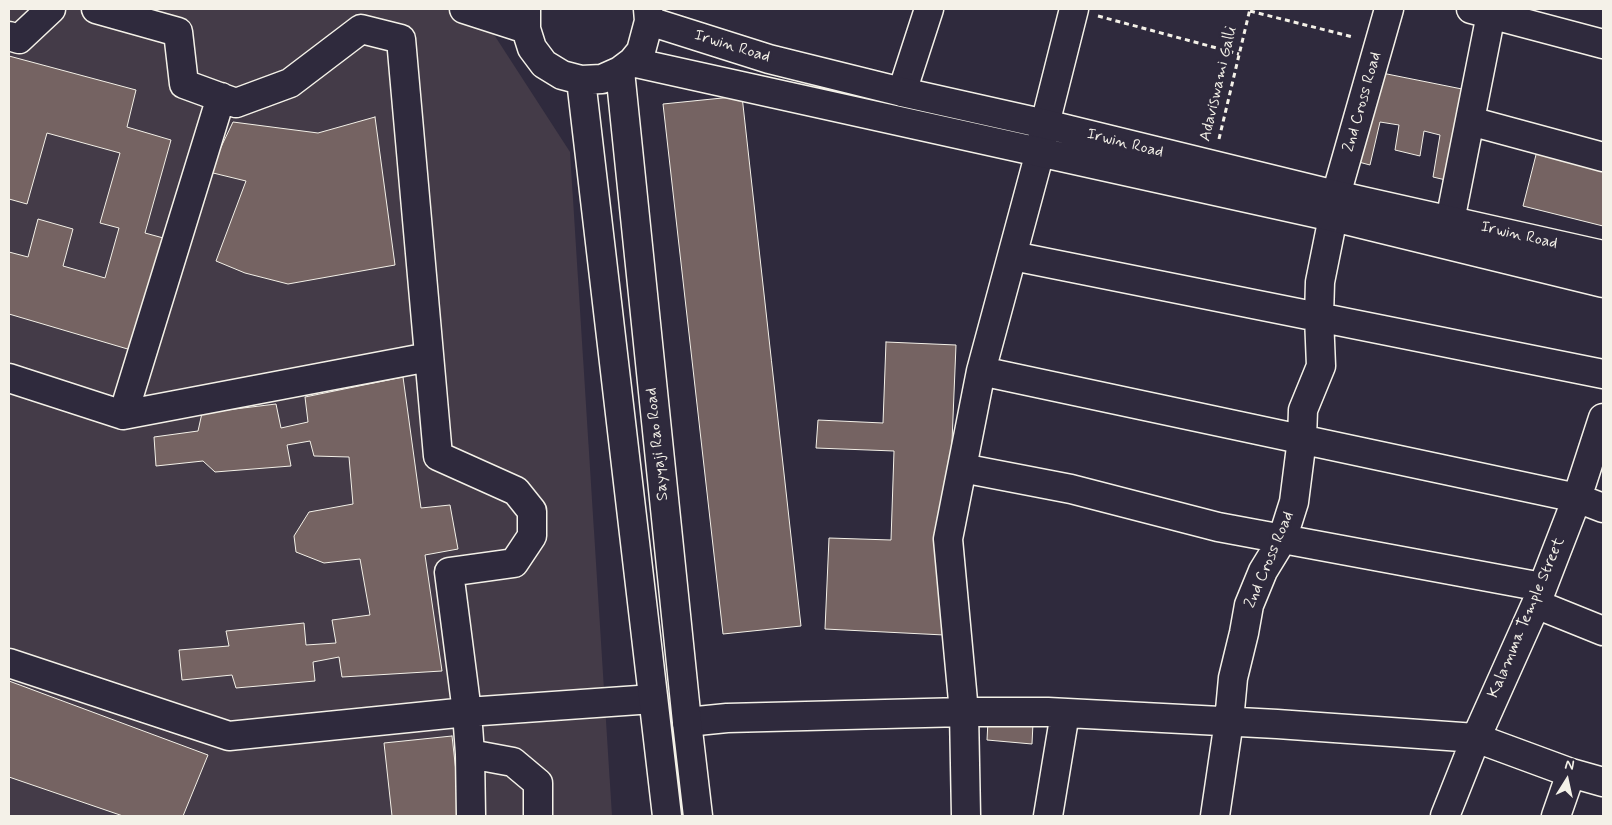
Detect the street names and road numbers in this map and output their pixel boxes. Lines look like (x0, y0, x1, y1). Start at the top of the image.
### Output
street label: Adaviswami Galli (1196, 25, 1242, 143)
street label: Irwin Road (692, 26, 772, 68)
street label: 2nd Cross Road (1340, 50, 1386, 154)
street label: Irwin Road (1085, 125, 1165, 163)
street label: Irwin Road (1479, 218, 1559, 254)
street label: Sayyaji Rao Road (643, 386, 673, 502)
street label: 2nd Cross Road (1241, 509, 1299, 611)
street label: Kalamma Temple Street (1484, 535, 1570, 701)

